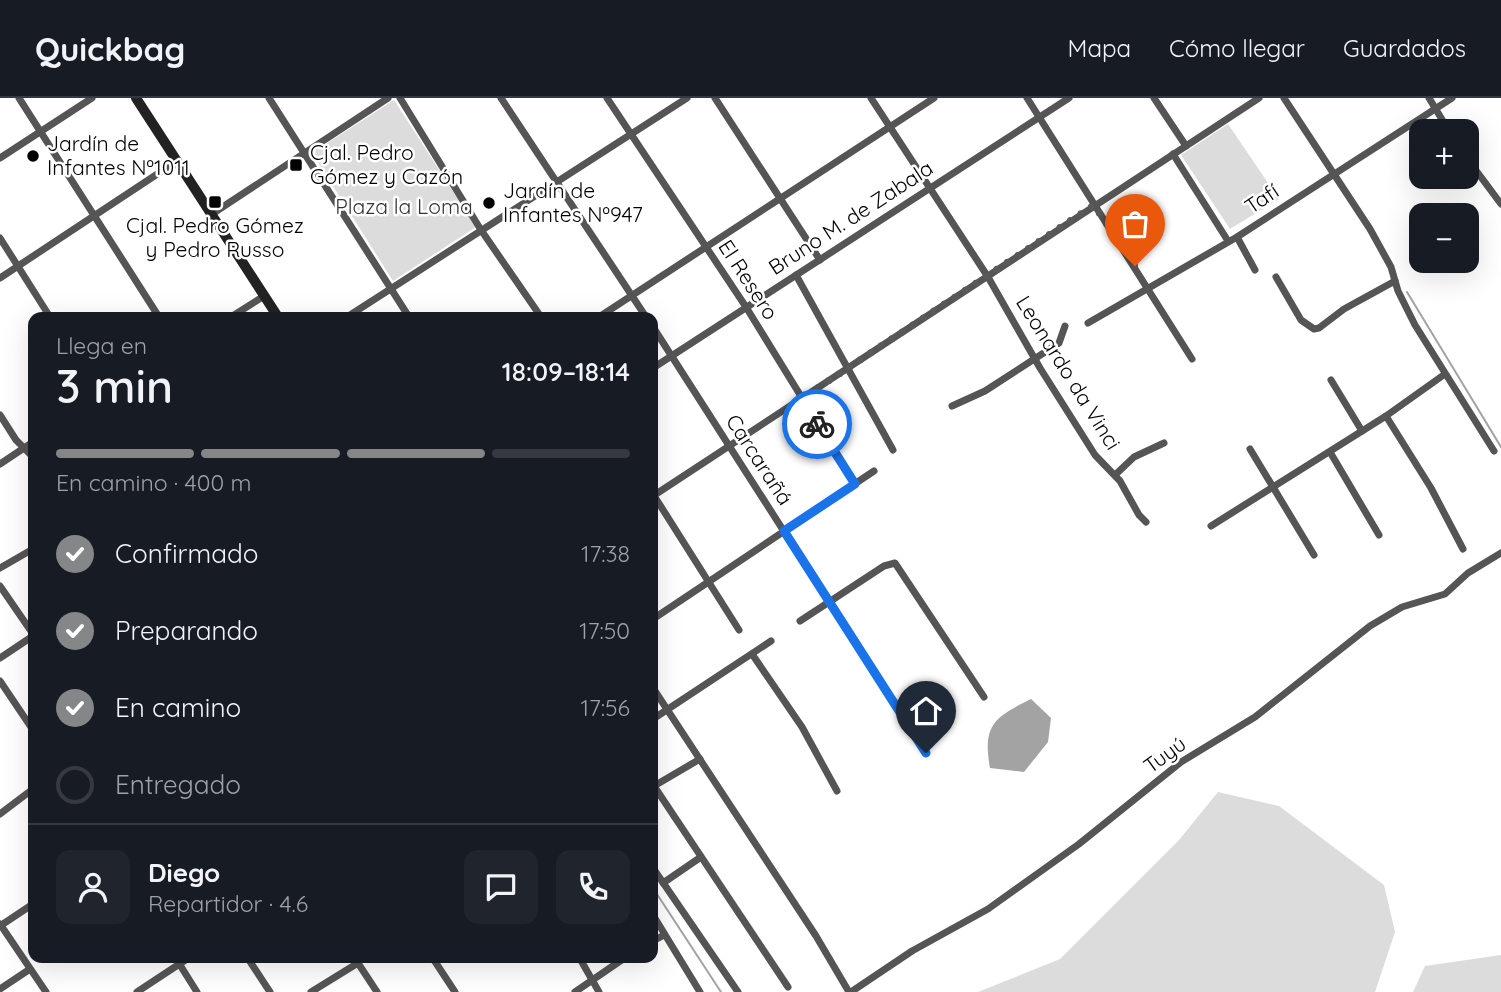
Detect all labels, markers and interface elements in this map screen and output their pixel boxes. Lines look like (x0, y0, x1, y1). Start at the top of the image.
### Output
text: Quickbag (35, 28, 185, 69)
text: Mapa (1068, 33, 1131, 63)
text: Cómo llegar (1169, 33, 1305, 63)
text: Guardados (1343, 33, 1466, 63)
map controls (1409, 119, 1479, 273)
button: + (1409, 119, 1479, 189)
place label: Jardín de Infantes Nº1011 (47, 130, 190, 180)
place label: Cjal. Pedro Gómez y Cazón (310, 139, 463, 189)
marker: Jardín de Infantes Nº1011 (25, 148, 41, 164)
street label: Bruno M. de Zabala (763, 154, 938, 280)
marker: Cjal. Pedro Gómez y Cazón (288, 157, 304, 173)
place label: Jardín de Infantes Nº947 (503, 177, 643, 227)
street label: Tafí (1240, 177, 1284, 219)
park label: Plaza la Loma (335, 193, 473, 219)
marker: Cjal. Pedro Gómez y Pedro Russo (207, 194, 223, 210)
pin (1105, 194, 1165, 266)
marker: Jardín de Infantes Nº947 (481, 195, 497, 211)
button: − (1409, 203, 1479, 273)
icon: bag (1116, 205, 1154, 243)
place label: Cjal. Pedro Gómez y Pedro Russo (126, 212, 304, 262)
street label: El Resero (713, 234, 784, 324)
street label: Leonardo da Vinci (1011, 291, 1127, 454)
text: Llega en (56, 331, 147, 360)
text: 18:09–18:14 (502, 355, 630, 388)
text: 3 min (56, 357, 173, 415)
courier (782, 389, 852, 459)
icon: bike (798, 405, 836, 443)
street label: Carcarañá (721, 409, 799, 510)
text: En camino · 400 m (56, 468, 251, 497)
icon: check (56, 535, 94, 573)
text: Confirmado (115, 537, 259, 570)
text: 17:38 (581, 539, 630, 568)
icon: check (56, 612, 94, 650)
text: Preparando (115, 614, 258, 647)
text: 17:50 (579, 616, 630, 645)
pin (896, 681, 956, 753)
icon: check (56, 689, 94, 727)
text: En camino (115, 691, 241, 724)
icon: home (907, 692, 945, 730)
text: 17:56 (580, 693, 630, 722)
street label: Tuyú (1138, 730, 1191, 778)
text: Entregado (115, 768, 241, 801)
button: person (56, 850, 130, 924)
button: chat (464, 850, 538, 924)
button: phone (556, 850, 630, 924)
text: Diego (148, 856, 220, 889)
text: Repartidor · 4.6 (148, 889, 308, 918)

